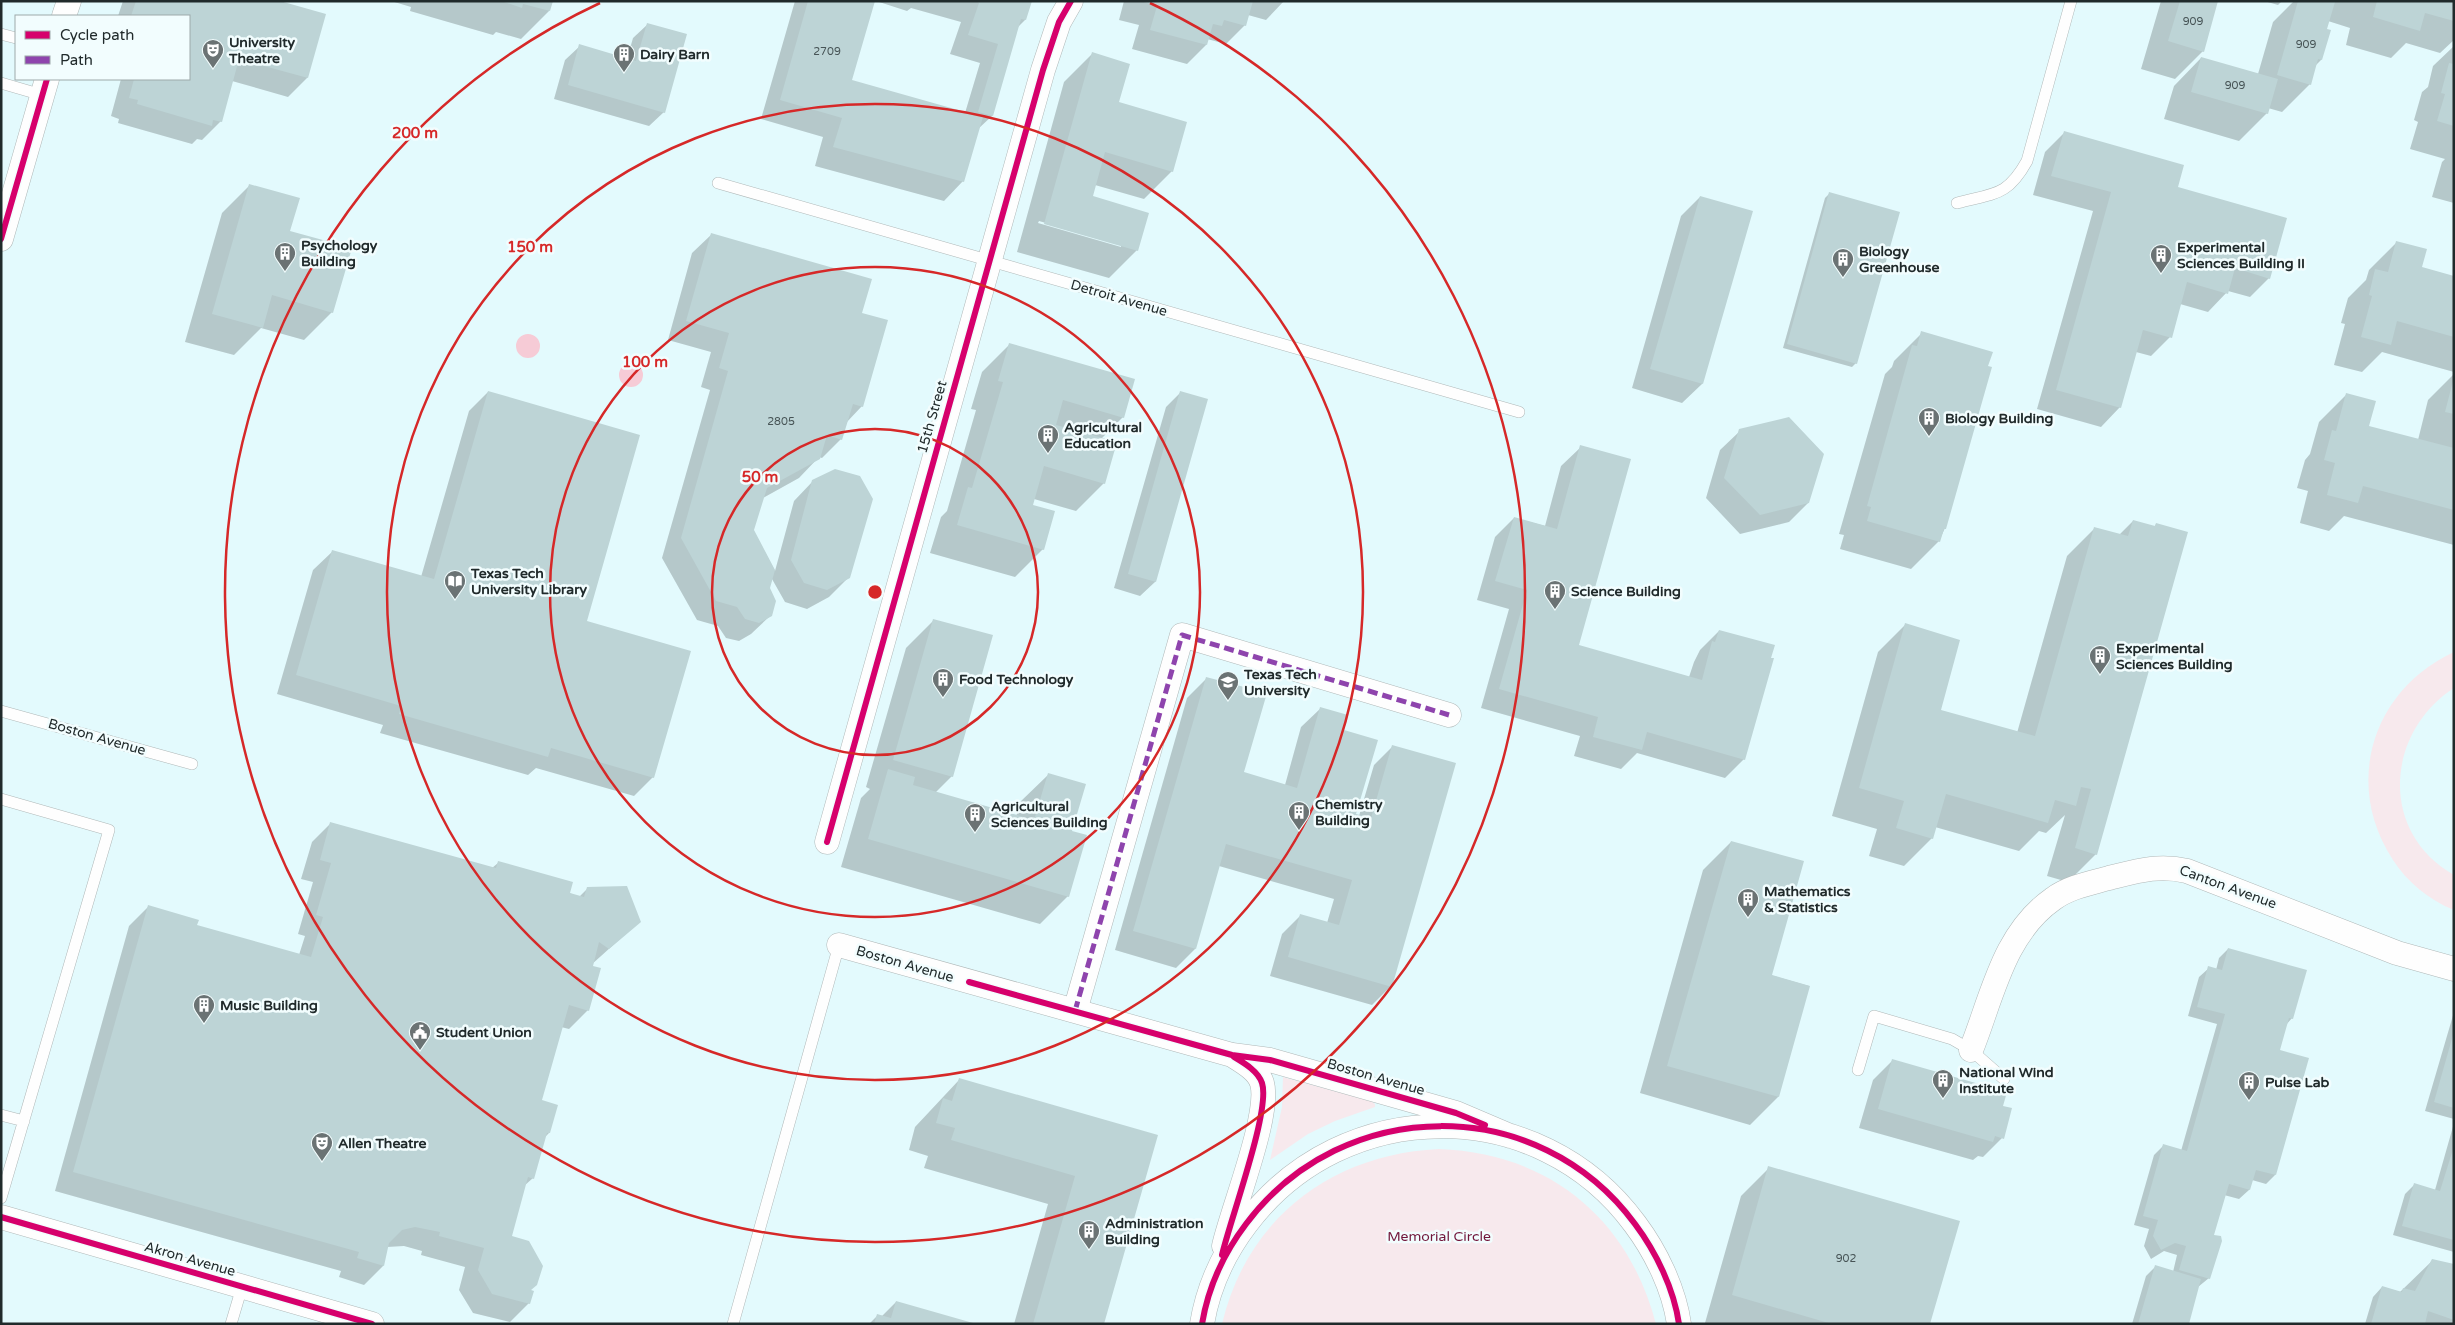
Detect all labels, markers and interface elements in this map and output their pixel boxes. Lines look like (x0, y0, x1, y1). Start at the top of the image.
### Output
legend (15, 15, 190, 80)
house number: 909 (2183, 15, 2203, 28)
text: Cycle path (60, 26, 134, 44)
place label: University Theatre (228, 34, 295, 67)
theatre icon: University Theatre (201, 38, 225, 69)
house number: 909 (2296, 38, 2316, 51)
building icon: Dairy Barn (612, 42, 636, 73)
house number: 2709 (813, 45, 841, 58)
place label: Dairy Barn (640, 46, 710, 63)
text: Path (60, 51, 93, 69)
house number: 909 (2225, 79, 2245, 92)
text: 200 m (392, 124, 438, 142)
place label: Psychology Building (301, 237, 378, 270)
text: 150 m (507, 238, 553, 256)
place label: Experimental Sciences Building II (2177, 239, 2305, 272)
building icon: Psychology Building (273, 241, 297, 272)
place label: Biology Greenhouse (1859, 243, 1939, 276)
building icon: Experimental Sciences Building II (2149, 243, 2173, 274)
building icon: Biology Greenhouse (1831, 247, 1855, 278)
street label: Detroit Avenue (1069, 276, 1169, 320)
text: 100 m (622, 353, 668, 371)
street label: 15th Street (913, 378, 951, 455)
building icon: Biology Building (1917, 406, 1941, 437)
place label: Biology Building (1945, 410, 2054, 427)
house number: 2805 (767, 415, 795, 428)
place label: Agricultural Education (1064, 419, 1142, 452)
building icon: Agricultural Education (1036, 423, 1060, 454)
text: 50 m (742, 468, 778, 486)
place label: Texas Tech University Library (470, 565, 588, 598)
library icon: Texas Tech University Library (443, 569, 467, 600)
building icon: Science Building (1543, 579, 1567, 610)
centre of rings (866, 583, 884, 601)
place label: Science Building (1571, 583, 1681, 600)
place label: Experimental Sciences Building (2116, 640, 2233, 673)
building icon: Experimental Sciences Building (2088, 644, 2112, 675)
place label: Texas Tech University (1243, 666, 1317, 699)
building icon: Food Technology (931, 667, 955, 698)
school or university icon: Texas Tech University (1216, 670, 1240, 701)
place label: Food Technology (959, 671, 1074, 688)
street label: Boston Avenue (46, 715, 148, 759)
place label: Chemistry Building (1315, 796, 1383, 829)
place label: Agricultural Sciences Building (991, 798, 1108, 831)
building icon: Chemistry Building (1287, 800, 1311, 831)
building icon: Agricultural Sciences Building (963, 802, 987, 833)
street label: Canton Avenue (2177, 862, 2279, 912)
place label: Mathematics & Statistics (1764, 883, 1851, 916)
building icon: Mathematics & Statistics (1736, 887, 1760, 918)
street label: Boston Avenue (854, 942, 956, 986)
building icon: Music Building (192, 993, 216, 1024)
place label: Music Building (220, 997, 318, 1014)
public building icon: Student Union (408, 1020, 432, 1051)
place label: Student Union (436, 1024, 532, 1041)
street label: Boston Avenue (1325, 1055, 1427, 1099)
place label: National Wind Institute (1959, 1064, 2054, 1097)
building icon: National Wind Institute (1931, 1068, 1955, 1099)
building icon: Pulse Lab (2237, 1070, 2261, 1101)
place label: Pulse Lab (2265, 1074, 2330, 1091)
theatre icon: Allen Theatre (310, 1131, 334, 1162)
place label: Allen Theatre (338, 1135, 427, 1152)
place label: Administration Building (1105, 1215, 1203, 1248)
building icon: Administration Building (1077, 1219, 1101, 1250)
park label: Memorial Circle (1387, 1228, 1491, 1245)
street label: Akron Avenue (143, 1238, 238, 1280)
house number: 902 (1836, 1252, 1856, 1265)

